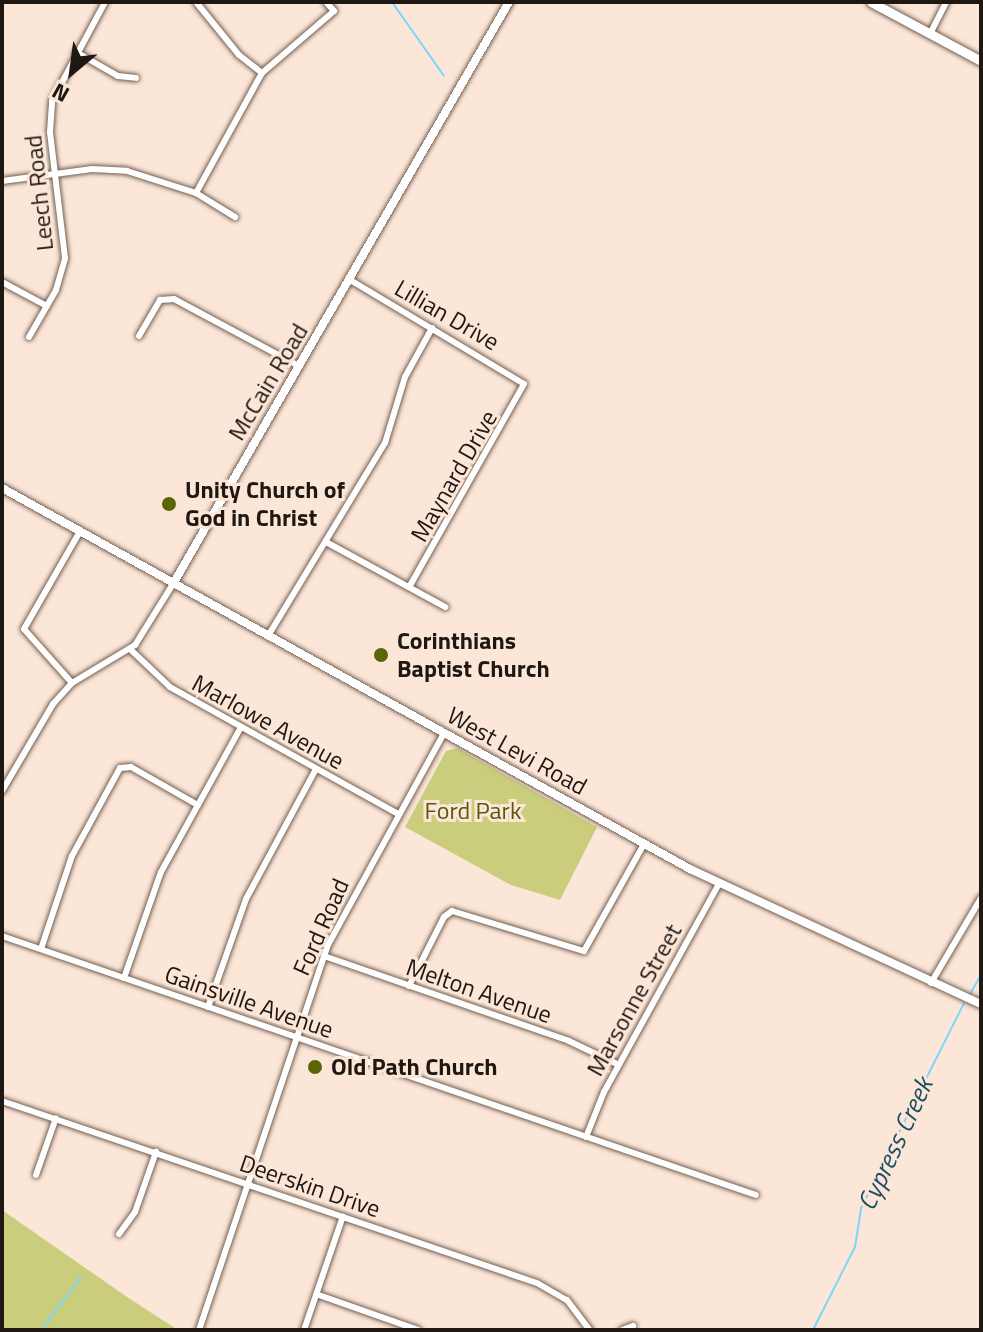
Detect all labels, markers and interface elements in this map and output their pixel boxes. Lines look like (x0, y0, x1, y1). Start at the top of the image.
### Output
north arrow (32, 32, 112, 112)
text: N (45, 74, 75, 112)
street label: Leech Road (19, 134, 59, 252)
street label: Lillian Drive (390, 274, 504, 356)
street label: McCain Road (222, 318, 314, 446)
street label: Maynard Drive (405, 405, 503, 547)
place label: Unity Church of God in Christ (185, 476, 345, 532)
marker: Unity Church of God in Christ (160, 495, 178, 513)
place label: Corinthians Baptist Church (397, 627, 550, 683)
marker: Corinthians Baptist Church (372, 646, 390, 664)
street label: Marlowe Avenue (187, 668, 349, 776)
street label: West Levi Road (442, 701, 592, 801)
park label: Ford Park (425, 797, 521, 825)
street label: Ford Road (287, 874, 355, 980)
street label: Marsonne Street (580, 919, 688, 1081)
street label: Melton Avenue (402, 953, 556, 1029)
street label: Gainsville Avenue (161, 960, 337, 1044)
place label: Old Path Church (331, 1053, 498, 1081)
marker: Old Path Church (306, 1058, 324, 1076)
water label: Cypress Creek (851, 1073, 939, 1215)
street label: Deerskin Drive (236, 1149, 384, 1223)

